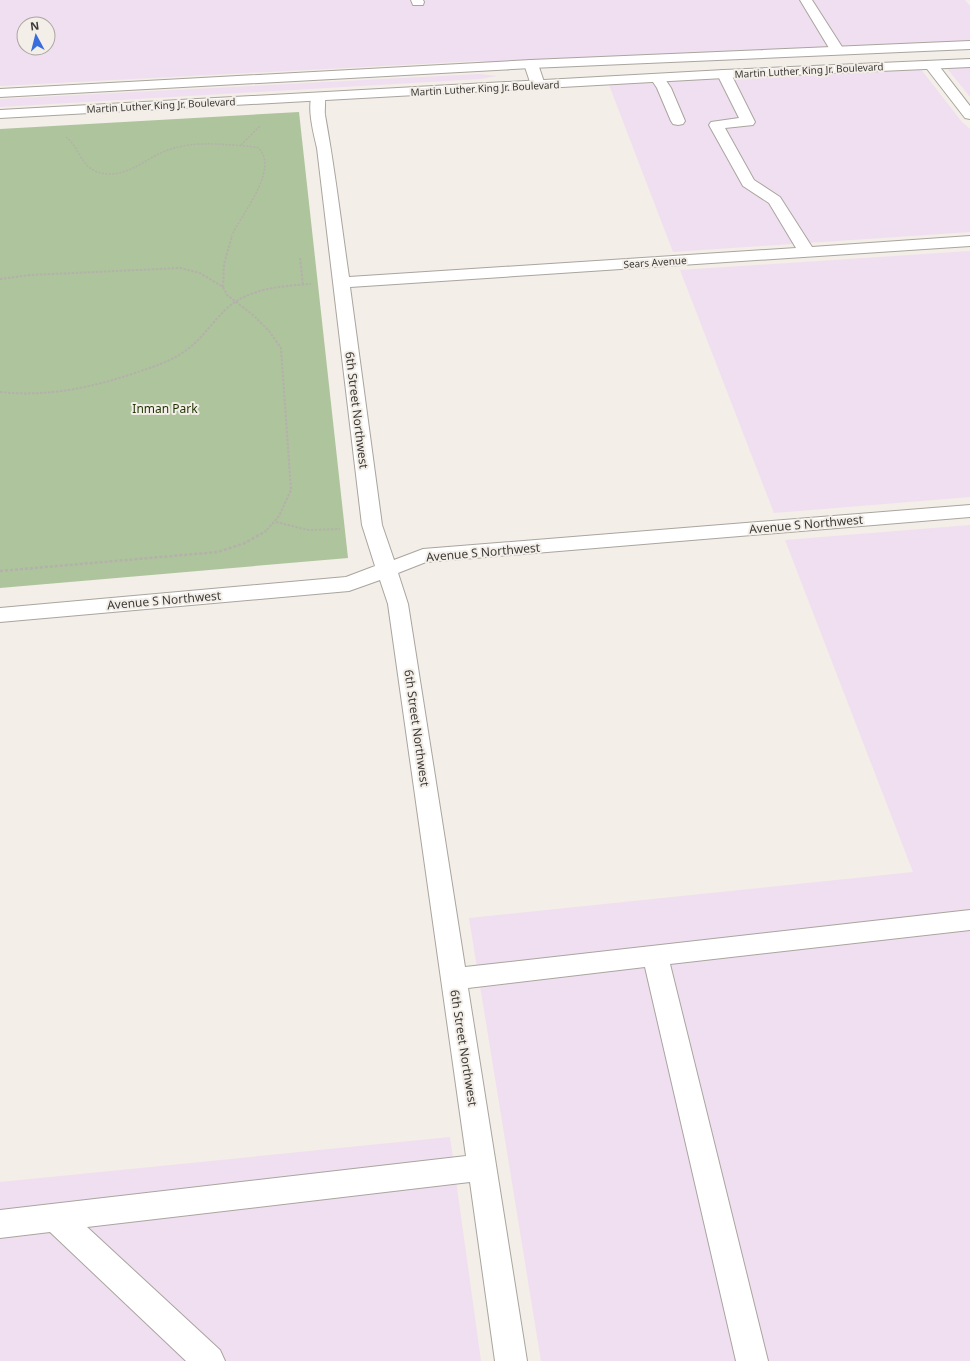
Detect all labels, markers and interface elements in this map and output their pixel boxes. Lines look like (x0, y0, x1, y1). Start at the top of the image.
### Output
north arrow (16, 16, 56, 56)
text: N (29, 18, 40, 34)
street label: Martin Luther King Jr. Boulevard (734, 59, 884, 81)
street label: Martin Luther King Jr. Boulevard (410, 77, 560, 99)
street label: Martin Luther King Jr. Boulevard (86, 94, 236, 116)
street label: Sears Avenue (623, 253, 687, 271)
street label: 6th Street Northwest (341, 351, 373, 470)
park label: Inman Park (132, 400, 198, 417)
street label: Avenue S Northwest (748, 510, 864, 537)
street label: Avenue S Northwest (425, 538, 541, 565)
street label: Avenue S Northwest (106, 586, 222, 613)
street label: 6th Street Northwest (400, 669, 434, 788)
street label: 6th Street Northwest (446, 989, 482, 1108)

